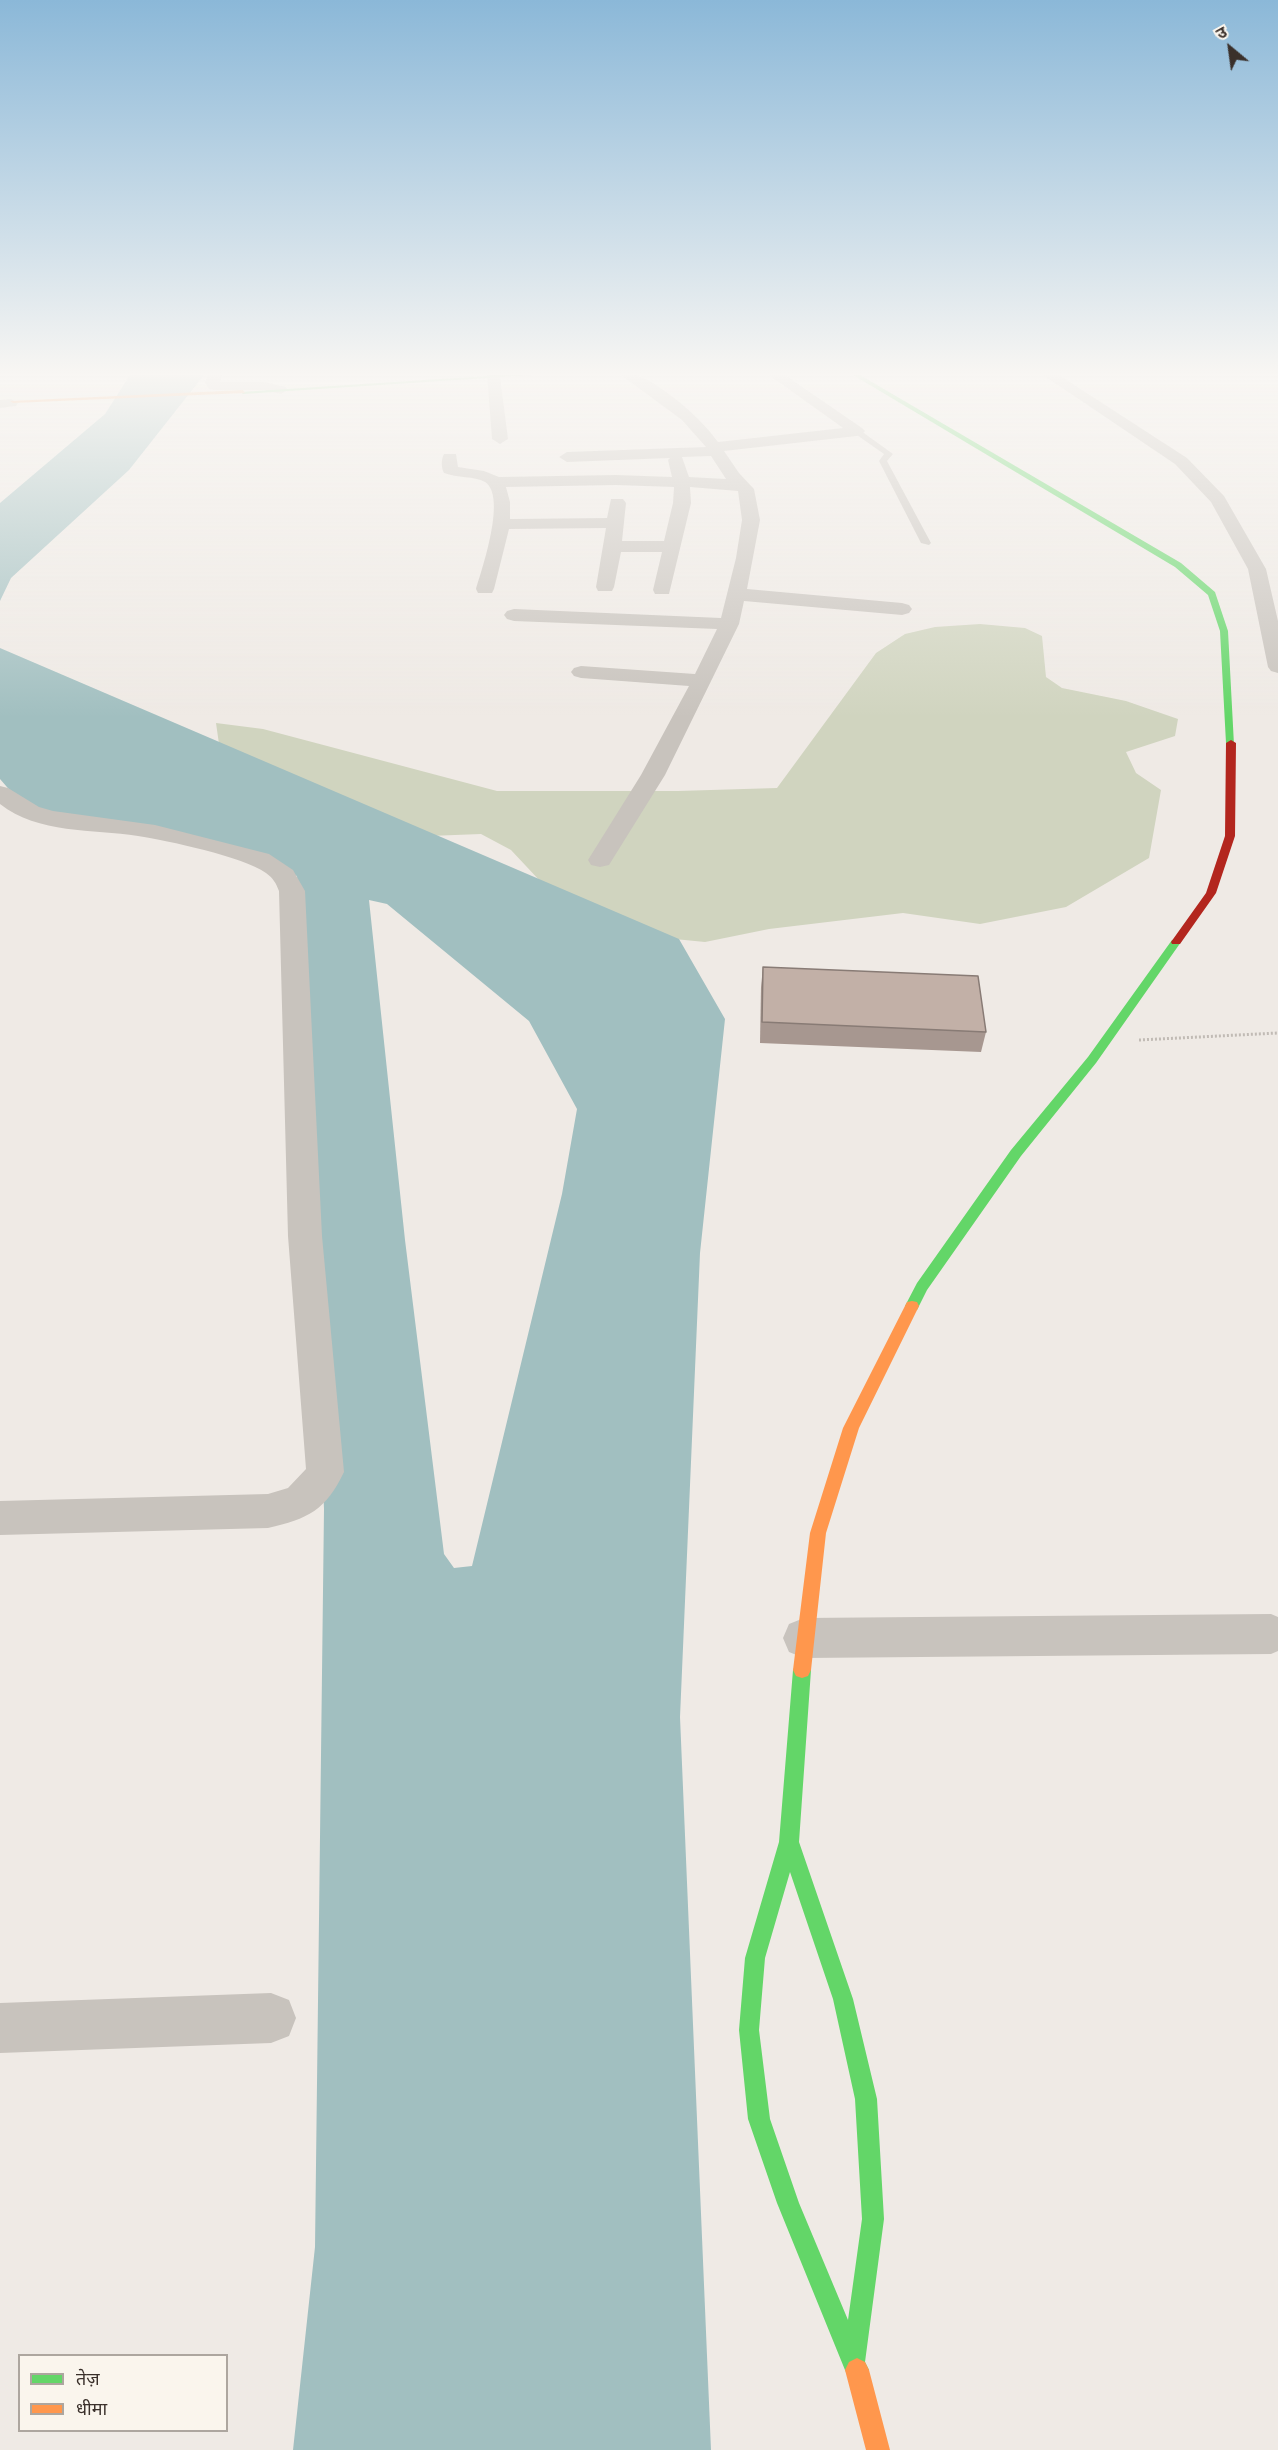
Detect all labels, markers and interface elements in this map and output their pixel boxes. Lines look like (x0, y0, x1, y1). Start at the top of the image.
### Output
north arrow (1200, 18, 1260, 78)
text: उ (1212, 21, 1230, 43)
legend (18, 2354, 228, 2432)
text: तेज़ (76, 2367, 100, 2390)
text: धीमा (76, 2397, 107, 2420)

